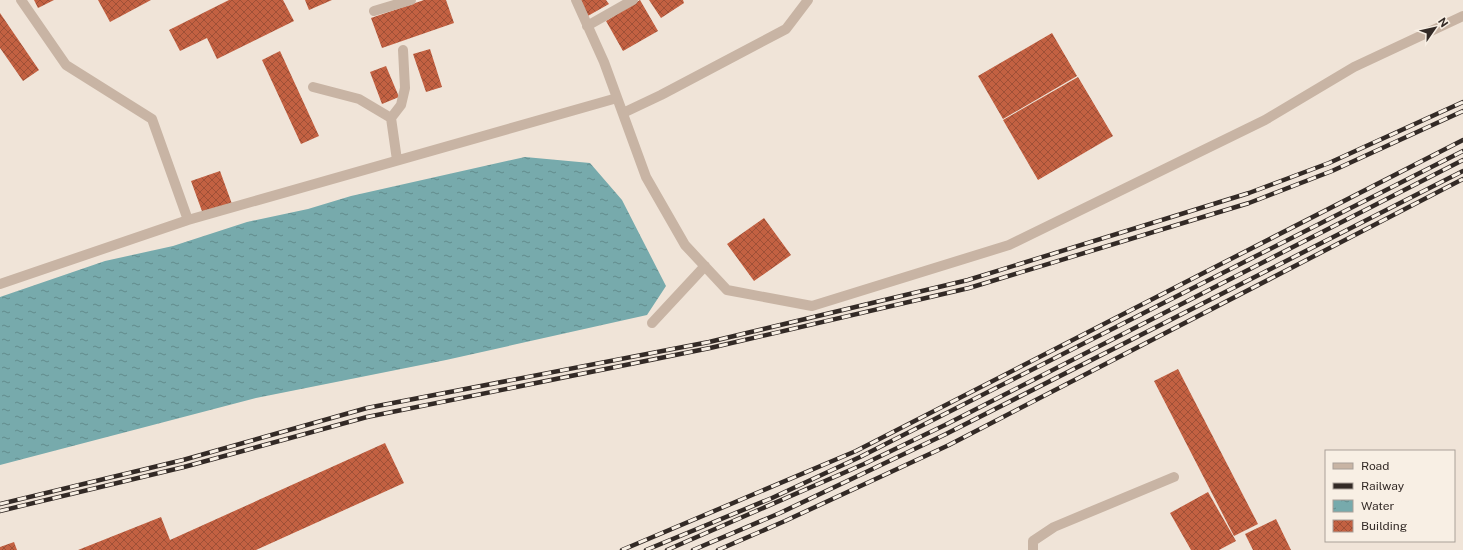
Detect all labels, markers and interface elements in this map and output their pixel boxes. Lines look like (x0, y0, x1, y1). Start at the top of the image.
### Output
north arrow (1415, 8, 1455, 48)
text: N (1436, 15, 1451, 29)
legend (1325, 450, 1455, 542)
text: Road (1361, 459, 1389, 473)
text: Railway (1361, 479, 1405, 493)
text: Water (1361, 499, 1395, 513)
text: Building (1361, 519, 1407, 533)

